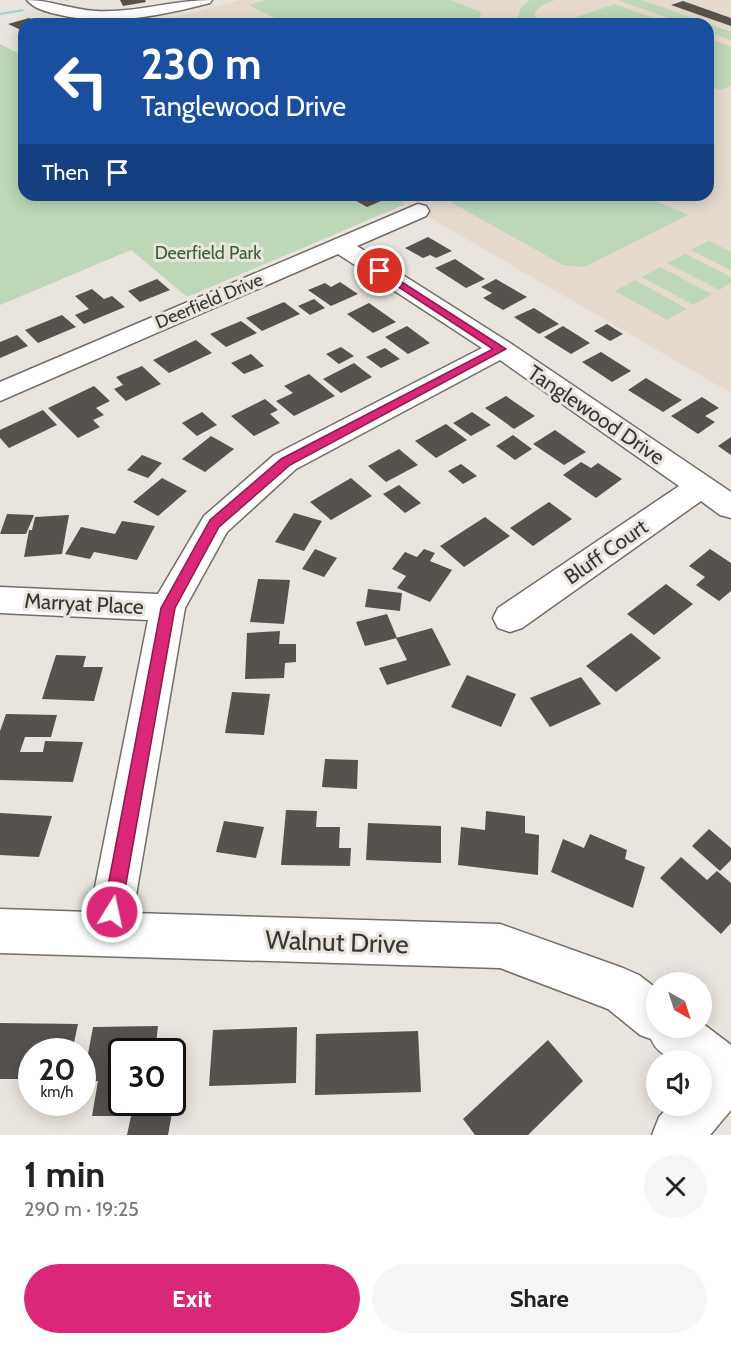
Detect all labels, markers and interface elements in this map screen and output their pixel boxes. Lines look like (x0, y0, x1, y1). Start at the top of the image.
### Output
text: 230 m (141, 38, 261, 90)
icon: left (42, 42, 120, 120)
text: Tanglewood Drive (141, 90, 346, 123)
icon: arrive (101, 156, 134, 189)
text: Then (42, 159, 89, 186)
park label: Deerfield Park (155, 242, 262, 264)
pin (354, 245, 405, 296)
icon: arrive (363, 254, 396, 287)
street label: Deerfield Drive (152, 268, 266, 334)
street label: Tanglewood Drive (523, 360, 670, 470)
street label: Bluff Court (559, 514, 652, 589)
street label: Marryat Place (24, 588, 145, 619)
position arrow (80, 880, 144, 944)
street label: Walnut Drive (265, 924, 409, 960)
north arrow (646, 972, 712, 1038)
map controls (646, 972, 712, 1116)
speed limit sign: 30 (108, 1038, 186, 1116)
button: sound (646, 1050, 712, 1116)
text: 20 (38, 1051, 76, 1088)
text: km/h (41, 1083, 73, 1101)
text: 1 min (24, 1152, 105, 1196)
button: close (644, 1155, 707, 1218)
text: 290 m · 19:25 (24, 1197, 139, 1221)
button: Exit (24, 1264, 360, 1333)
button: Share (372, 1264, 707, 1333)

